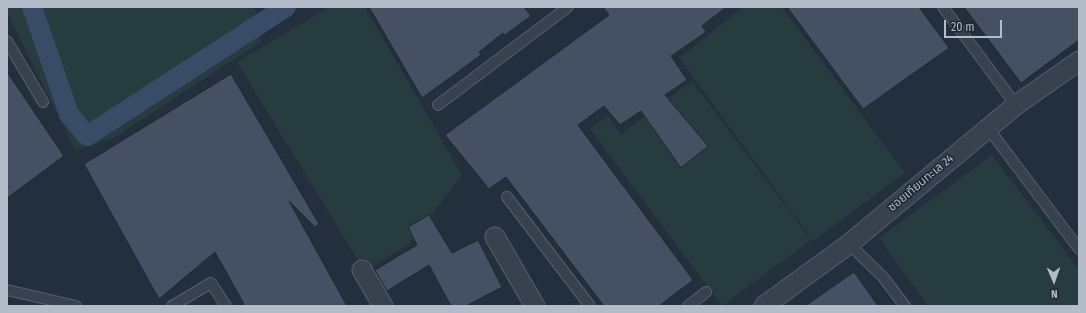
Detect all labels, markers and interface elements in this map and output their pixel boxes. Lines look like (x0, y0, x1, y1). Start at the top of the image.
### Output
scale bar (946, 12, 1004, 38)
text: 20 m (951, 20, 975, 34)
street label: ซอยเทียนทะเล 24 (885, 151, 957, 215)
north arrow (1034, 261, 1074, 301)
text: N (1051, 287, 1058, 300)

